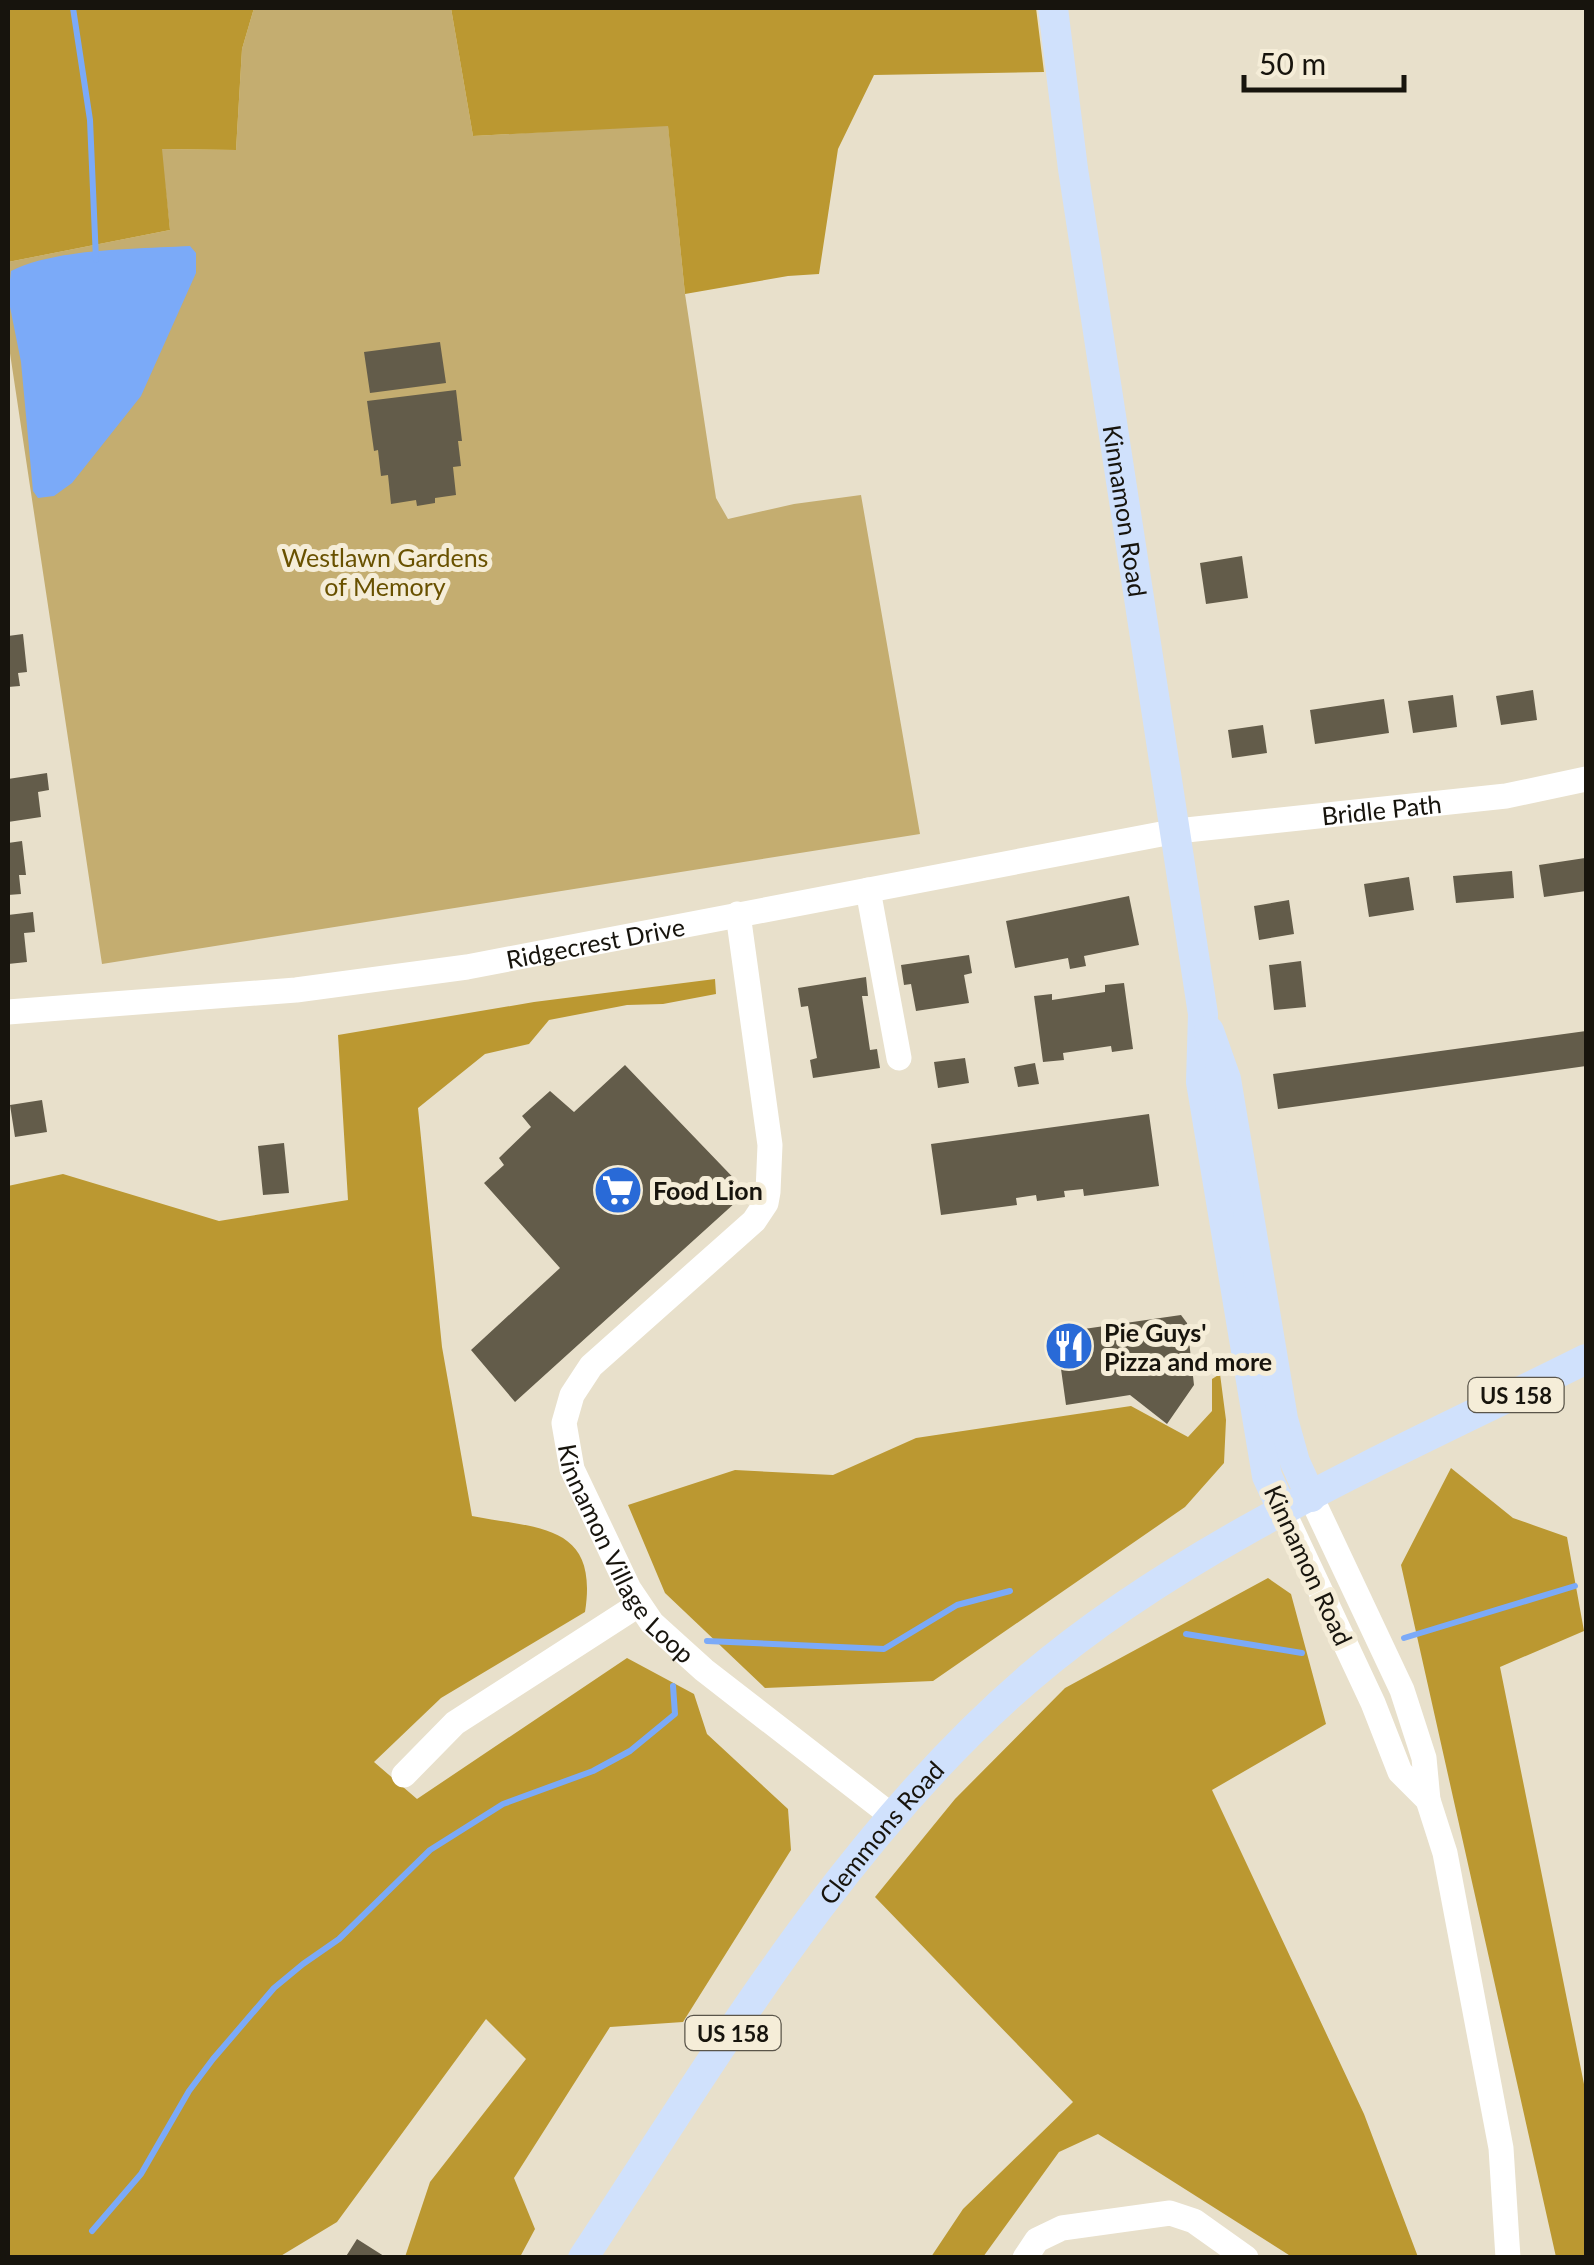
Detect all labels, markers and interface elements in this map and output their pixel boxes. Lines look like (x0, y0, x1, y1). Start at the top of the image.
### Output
scale bar (1244, 30, 1404, 92)
text: 50 m (1259, 45, 1326, 81)
street label: Kinnamon Road (1098, 423, 1154, 599)
park label: Westlawn Gardens of Memory (282, 542, 488, 601)
street label: Bridle Path (1320, 788, 1443, 831)
street label: Ridgecrest Drive (504, 911, 687, 974)
supermarket icon: Food Lion (592, 1164, 644, 1216)
place label: Food Lion (653, 1175, 763, 1205)
place label: Pie Guys' Pizza and more (1104, 1317, 1272, 1376)
restaurant icon: Pie Guys' Pizza and more (1043, 1320, 1095, 1372)
road number: US 158 (1468, 1378, 1564, 1412)
street label: Kinnamon Village Loop (553, 1442, 701, 1669)
street label: Kinnamon Road (1259, 1480, 1359, 1650)
street label: Clemmons Road (812, 1754, 949, 1910)
road number: US 158 (686, 2016, 780, 2050)

